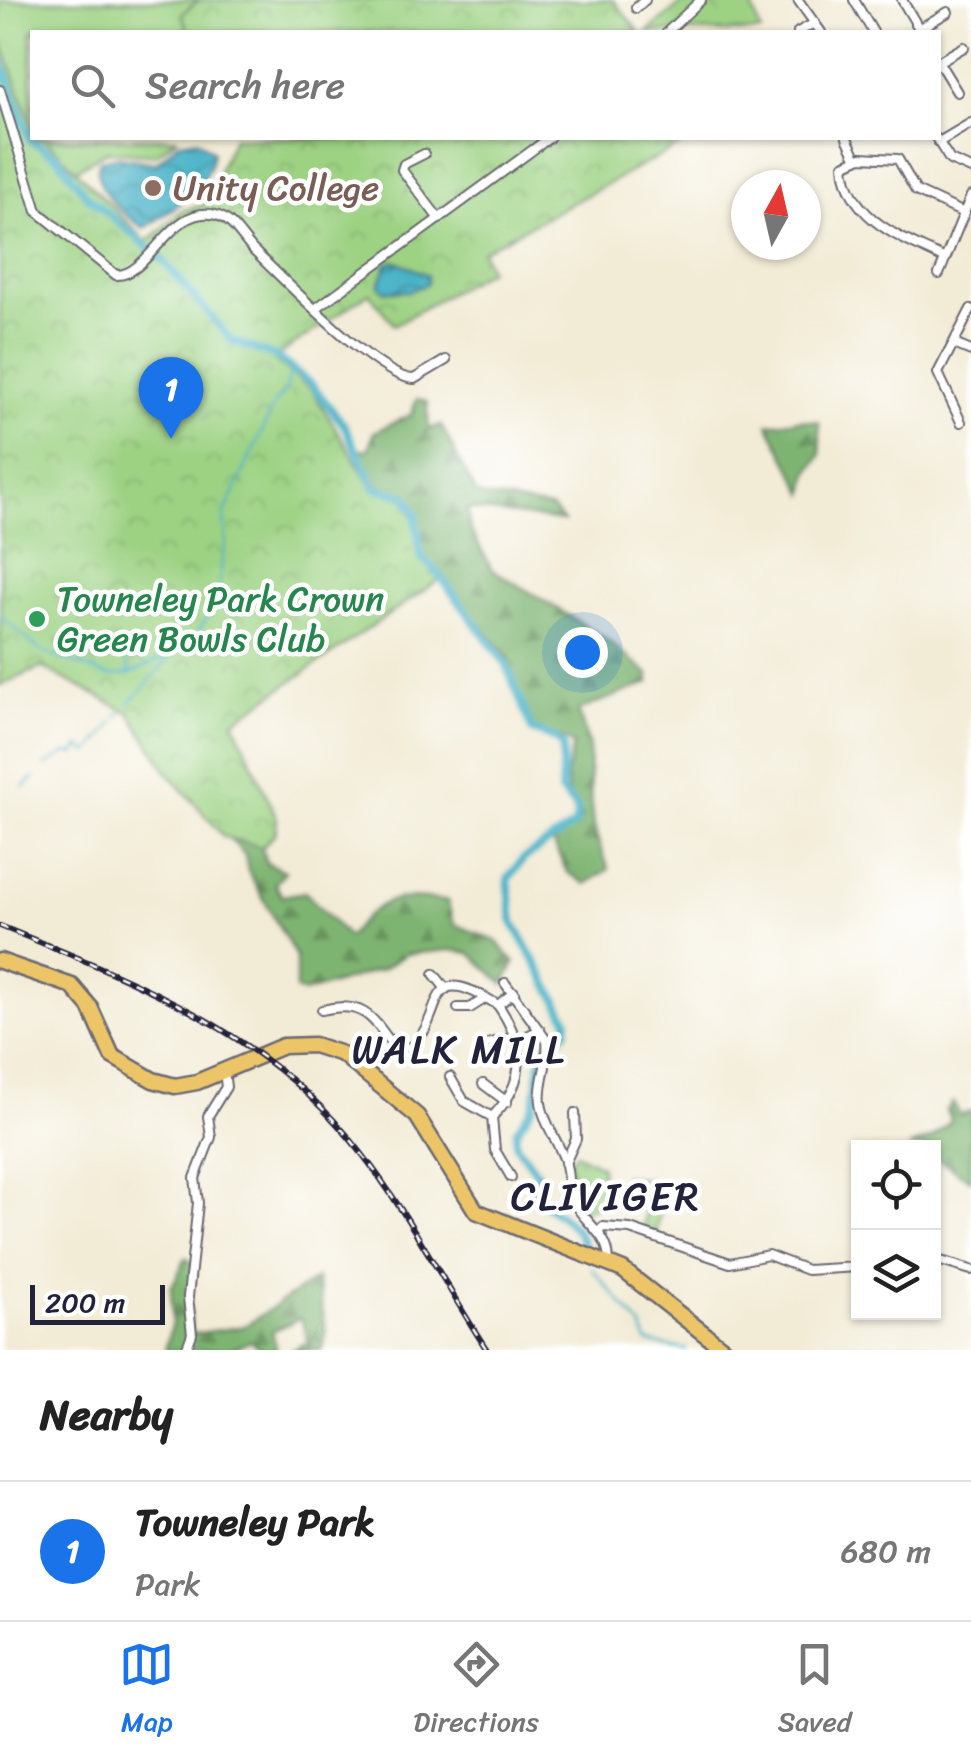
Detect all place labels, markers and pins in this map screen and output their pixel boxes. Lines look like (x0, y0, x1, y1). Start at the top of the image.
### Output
place label: Unity College (173, 157, 379, 219)
marker: Unity College (142, 177, 164, 199)
pin: 1 (138, 356, 204, 439)
place label: Towneley Park Crown Green Bowls Club (57, 568, 384, 670)
marker: Towneley Park Crown Green Bowls Club (26, 608, 48, 630)

